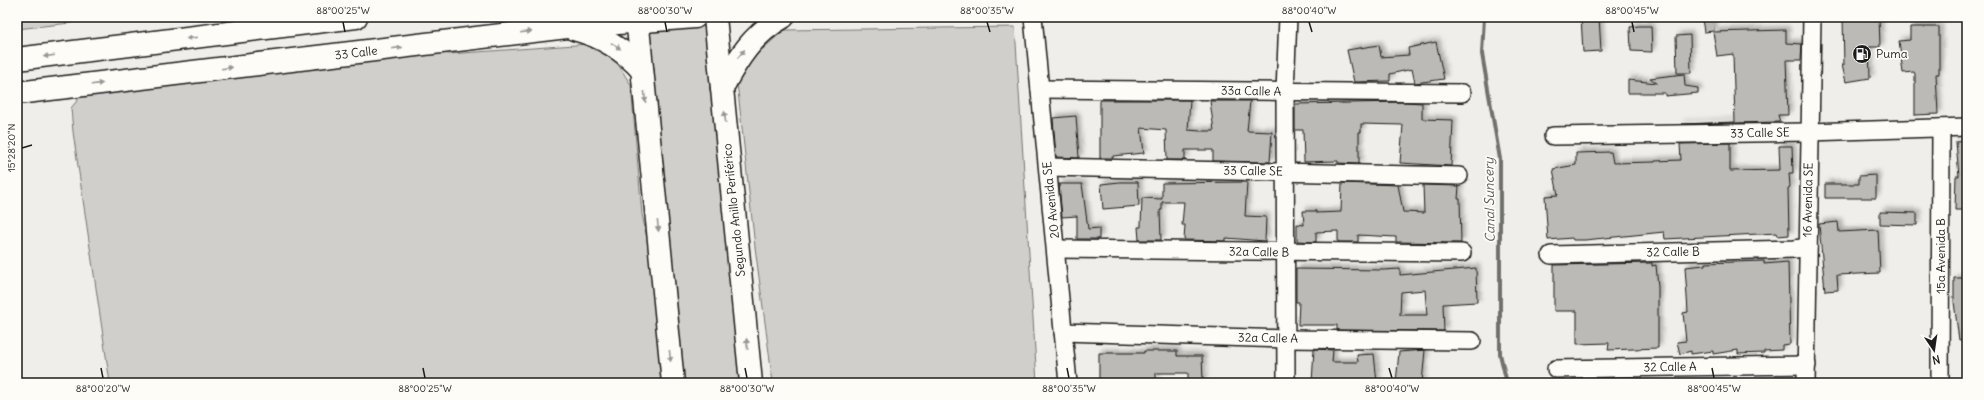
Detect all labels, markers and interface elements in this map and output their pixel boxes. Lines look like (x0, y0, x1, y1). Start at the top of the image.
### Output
text: 88°00'25"W (316, 4, 370, 17)
text: 88°00'30"W (638, 4, 692, 17)
text: 88°00'35"W (960, 4, 1014, 17)
text: 88°00'40"W (1282, 4, 1336, 17)
text: 88°00'45"W (1605, 4, 1659, 17)
one-way arrow (520, 29, 532, 35)
one-way arrow (186, 35, 198, 41)
street label: 33 Calle (334, 42, 378, 63)
one-way arrow (610, 43, 622, 50)
fuel station icon: Puma (1851, 43, 1873, 65)
one-way arrow (391, 44, 403, 51)
place label: Puma (1876, 46, 1908, 61)
one-way arrow (737, 49, 746, 59)
one-way arrow (43, 53, 55, 59)
one-way arrow (220, 65, 233, 71)
one-way arrow (91, 80, 104, 87)
street label: 33a Calle A (1221, 82, 1282, 99)
one-way arrow (642, 91, 648, 103)
one-way arrow (722, 111, 728, 123)
text: 15°28'20"N (5, 124, 18, 172)
street label: 33 Calle SE (1730, 124, 1790, 141)
street label: Segundo Anillo Periférico (719, 142, 748, 277)
water label: Canal Suncery (1480, 156, 1499, 243)
street label: 20 Avenida SE (1039, 161, 1062, 239)
street label: 33 Calle SE (1223, 162, 1283, 179)
street label: 16 Avenida SE (1799, 163, 1816, 237)
street label: 15a Avenida B (1933, 218, 1948, 294)
one-way arrow (654, 220, 661, 232)
street label: 32a Calle B (1229, 243, 1289, 260)
street label: 32 Calle B (1646, 244, 1700, 259)
street label: 32a Calle A (1238, 329, 1299, 346)
north arrow (1914, 330, 1954, 370)
one-way arrow (744, 338, 750, 350)
one-way arrow (667, 350, 674, 362)
text: N (1931, 352, 1942, 367)
street label: 32 Calle A (1643, 359, 1697, 374)
text: 88°00'20"W (76, 382, 130, 395)
text: 88°00'25"W (398, 382, 452, 395)
text: 88°00'30"W (720, 382, 774, 395)
text: 88°00'35"W (1042, 382, 1096, 395)
text: 88°00'40"W (1365, 382, 1419, 395)
text: 88°00'45"W (1687, 382, 1741, 395)

